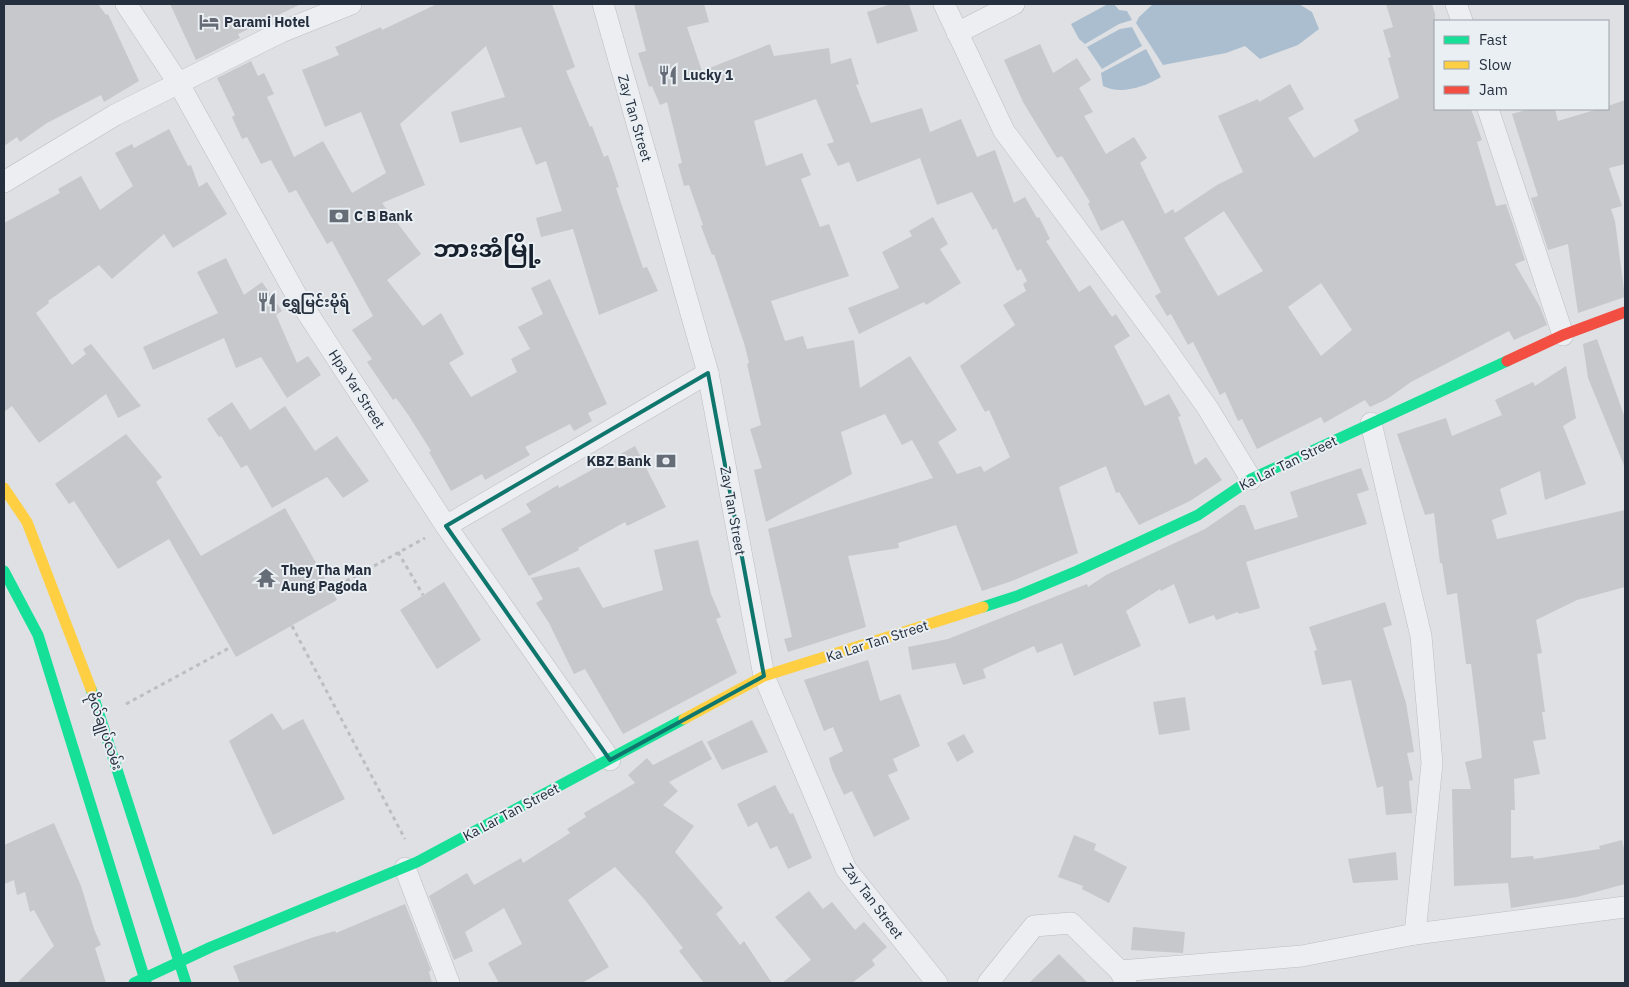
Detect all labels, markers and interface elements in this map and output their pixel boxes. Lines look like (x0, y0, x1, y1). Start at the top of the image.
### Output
hotel icon: Parami Hotel (198, 11, 220, 33)
place label: Parami Hotel (224, 13, 310, 31)
legend (1434, 20, 1609, 110)
text: Fast (1479, 30, 1507, 49)
text: Slow (1479, 55, 1512, 74)
restaurant icon: Lucky 1 (657, 64, 679, 86)
place label: Lucky 1 (683, 66, 734, 84)
street label: Zay Tan Street (614, 72, 656, 164)
text: Jam (1479, 80, 1508, 99)
bank icon: C B Bank (328, 205, 350, 227)
place label: C B Bank (354, 207, 414, 225)
district label: ဘားအံမြို့ (433, 232, 542, 268)
restaurant icon: ရွှေမြင်းမိုရ် (256, 291, 278, 313)
place label: ရွှေမြင်းမိုရ် (282, 292, 350, 314)
street label: Hpa Yar Street (325, 346, 389, 432)
street label: Ka Lar Tan Street (1236, 432, 1340, 494)
bank icon: KBZ Bank (655, 450, 677, 472)
place label: KBZ Bank (586, 452, 652, 470)
street label: Zay Tan Street (716, 465, 750, 557)
place label: They Tha Man Aung Pagoda (281, 561, 372, 595)
temple icon: They Tha Man Aung Pagoda (255, 567, 277, 589)
street label: Ka Lar Tan Street (824, 616, 931, 666)
street label: ဗိုလ်ချုပ်လမ်း (80, 689, 128, 773)
street label: Ka Lar Tan Street (460, 779, 562, 845)
street label: Zay Tan Street (839, 860, 907, 942)

